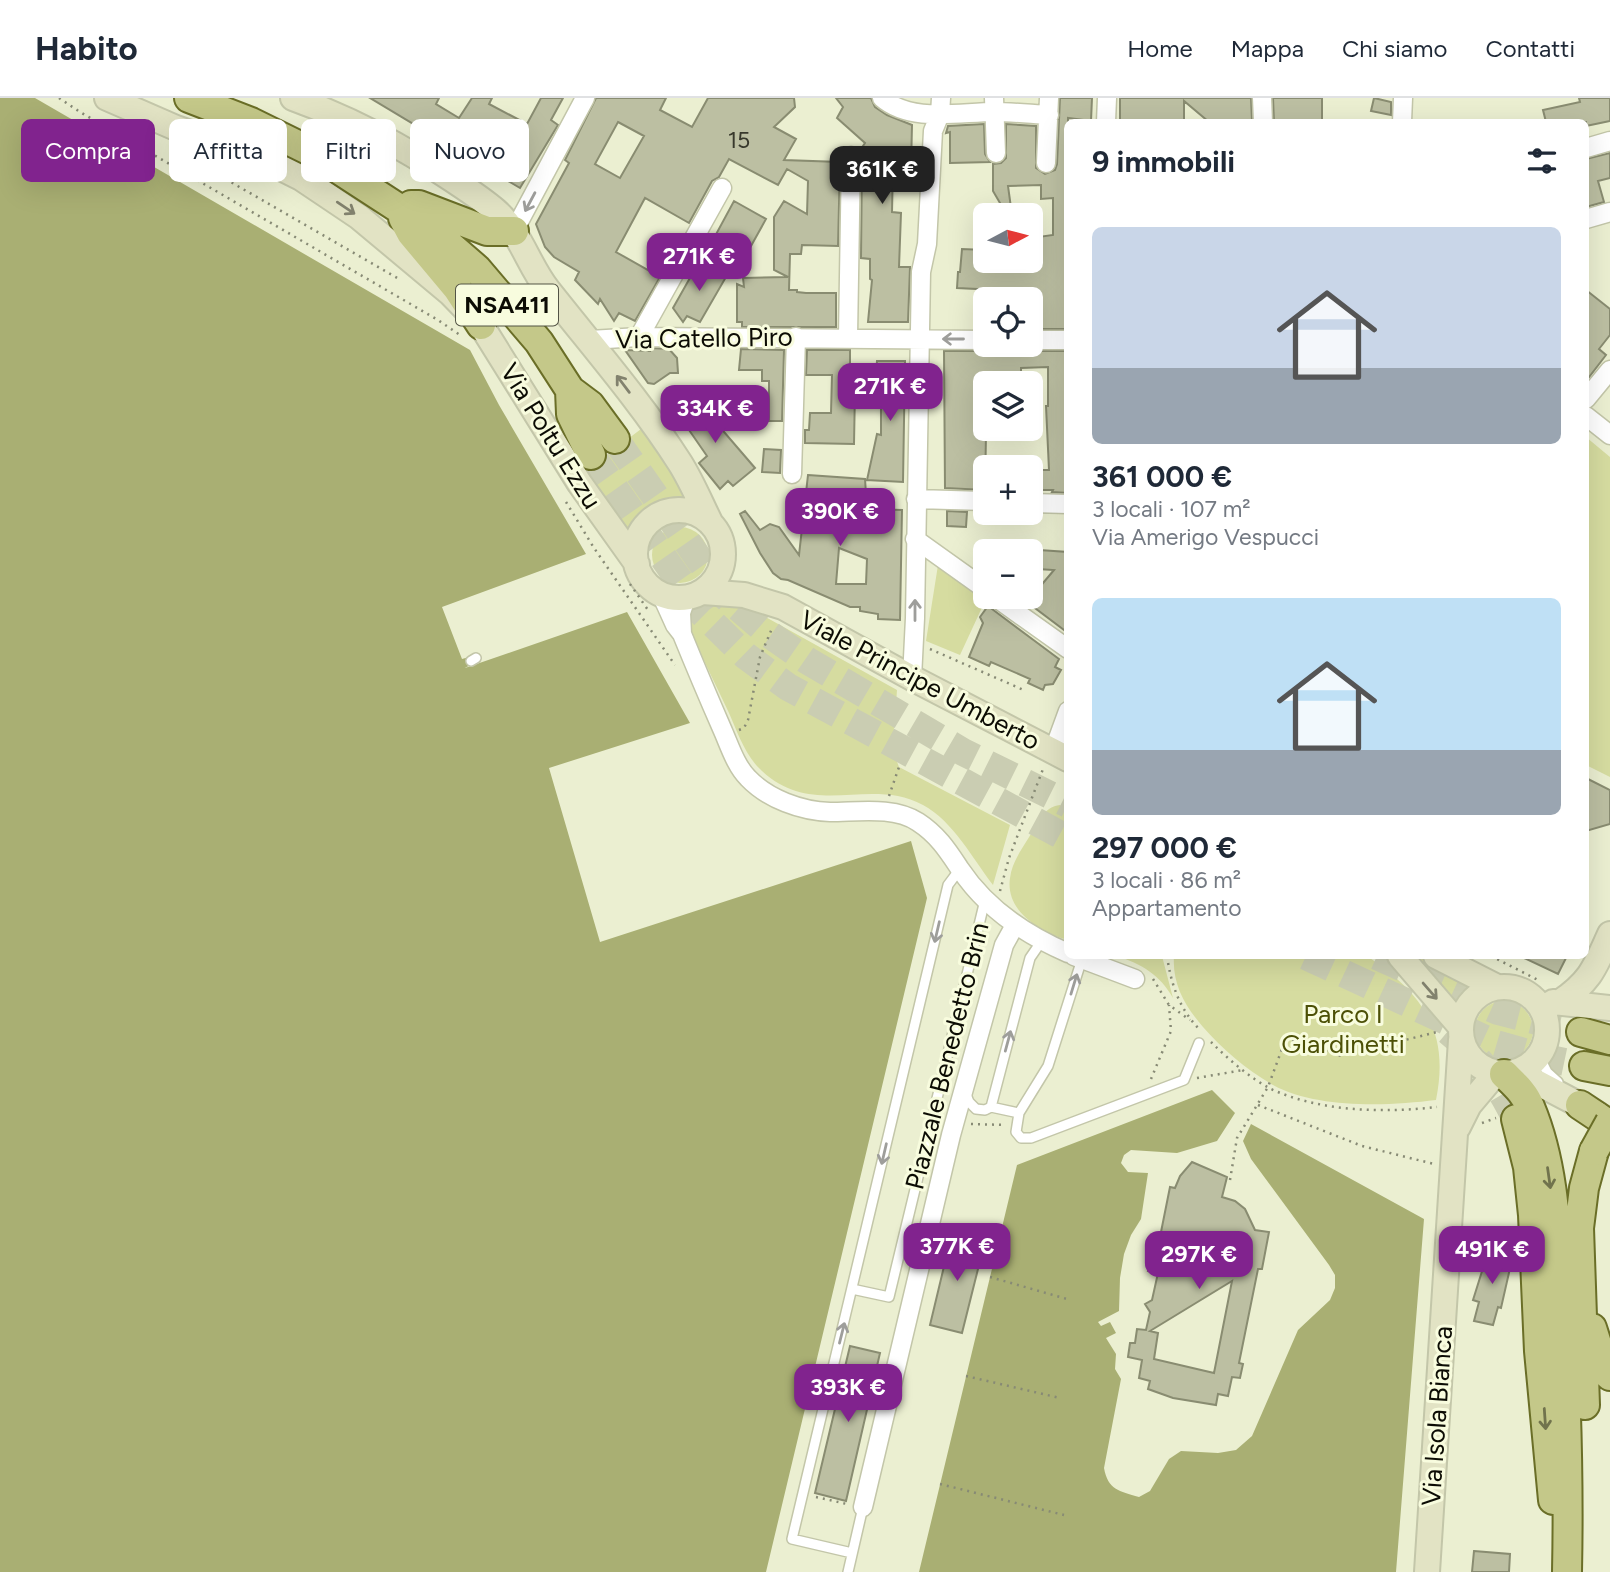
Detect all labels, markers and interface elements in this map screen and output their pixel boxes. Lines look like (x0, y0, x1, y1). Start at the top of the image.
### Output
text: Habito (35, 29, 138, 68)
text: Home (1127, 34, 1193, 63)
text: Mappa (1231, 34, 1304, 63)
text: Chi siamo (1342, 34, 1447, 63)
text: Contatti (1485, 34, 1575, 63)
chip: Compra (21, 119, 155, 182)
chip: Affitta (169, 119, 287, 182)
chip: Filtri (301, 119, 396, 182)
chip: Nuovo (410, 119, 529, 182)
house number: 15 (728, 126, 750, 154)
icon: filters (1523, 142, 1561, 180)
text: 9 immobili (1092, 143, 1235, 180)
pin: 361K € (825, 146, 939, 206)
text: 361K € (846, 155, 918, 183)
one-way arrow (523, 191, 537, 211)
one-way arrow (336, 201, 355, 216)
north arrow (973, 203, 1043, 273)
map controls (973, 203, 1043, 609)
pin: 271K € (642, 234, 756, 293)
text: 271K € (663, 242, 735, 270)
icon: home (1264, 272, 1390, 398)
road number: NSA411 (456, 285, 558, 326)
button: locate (973, 287, 1043, 357)
street label: Via Catello Piro (615, 320, 793, 356)
one-way arrow (941, 333, 964, 346)
street label: Via Poltu Ezzu (494, 357, 608, 515)
pin: 271K € (833, 364, 947, 423)
button: layers (973, 371, 1043, 441)
text: 271K € (854, 372, 926, 400)
one-way arrow (616, 375, 631, 393)
pin: 334K € (658, 386, 772, 445)
text: 334K € (677, 394, 753, 422)
button: + (973, 455, 1043, 525)
text: 361 000 € (1092, 458, 1232, 495)
pin: 390K € (783, 489, 897, 548)
text: 3 locali · 107 m² (1092, 495, 1251, 523)
text: 390K € (801, 497, 879, 525)
text: Via Amerigo Vespucci (1092, 523, 1319, 551)
button: − (973, 539, 1043, 609)
one-way arrow (908, 599, 922, 622)
street label: Viale Principe Umberto (794, 603, 1046, 757)
icon: home (1264, 643, 1390, 769)
text: 297 000 € (1092, 829, 1237, 866)
text: 3 locali · 86 m² (1092, 866, 1241, 894)
text: Appartamento (1092, 894, 1242, 922)
street label: Piazzale Benedetto Brin (898, 919, 996, 1193)
one-way arrow (930, 921, 943, 943)
one-way arrow (1069, 973, 1081, 995)
one-way arrow (1422, 981, 1438, 999)
park label: Parco I Giardinetti (1281, 998, 1405, 1060)
one-way arrow (1003, 1030, 1016, 1052)
one-way arrow (877, 1142, 891, 1165)
one-way arrow (1543, 1167, 1556, 1189)
pin: 377K € (900, 1224, 1014, 1283)
pin: 491K € (1435, 1226, 1549, 1286)
text: 377K € (919, 1232, 995, 1260)
pin: 297K € (1142, 1232, 1256, 1291)
text: 491K € (1455, 1235, 1529, 1263)
text: 297K € (1161, 1240, 1237, 1268)
one-way arrow (836, 1322, 849, 1344)
street label: Via Isola Bianca (1415, 1325, 1459, 1507)
pin: 393K € (791, 1364, 905, 1424)
text: 393K € (810, 1373, 886, 1401)
one-way arrow (1538, 1407, 1551, 1430)

